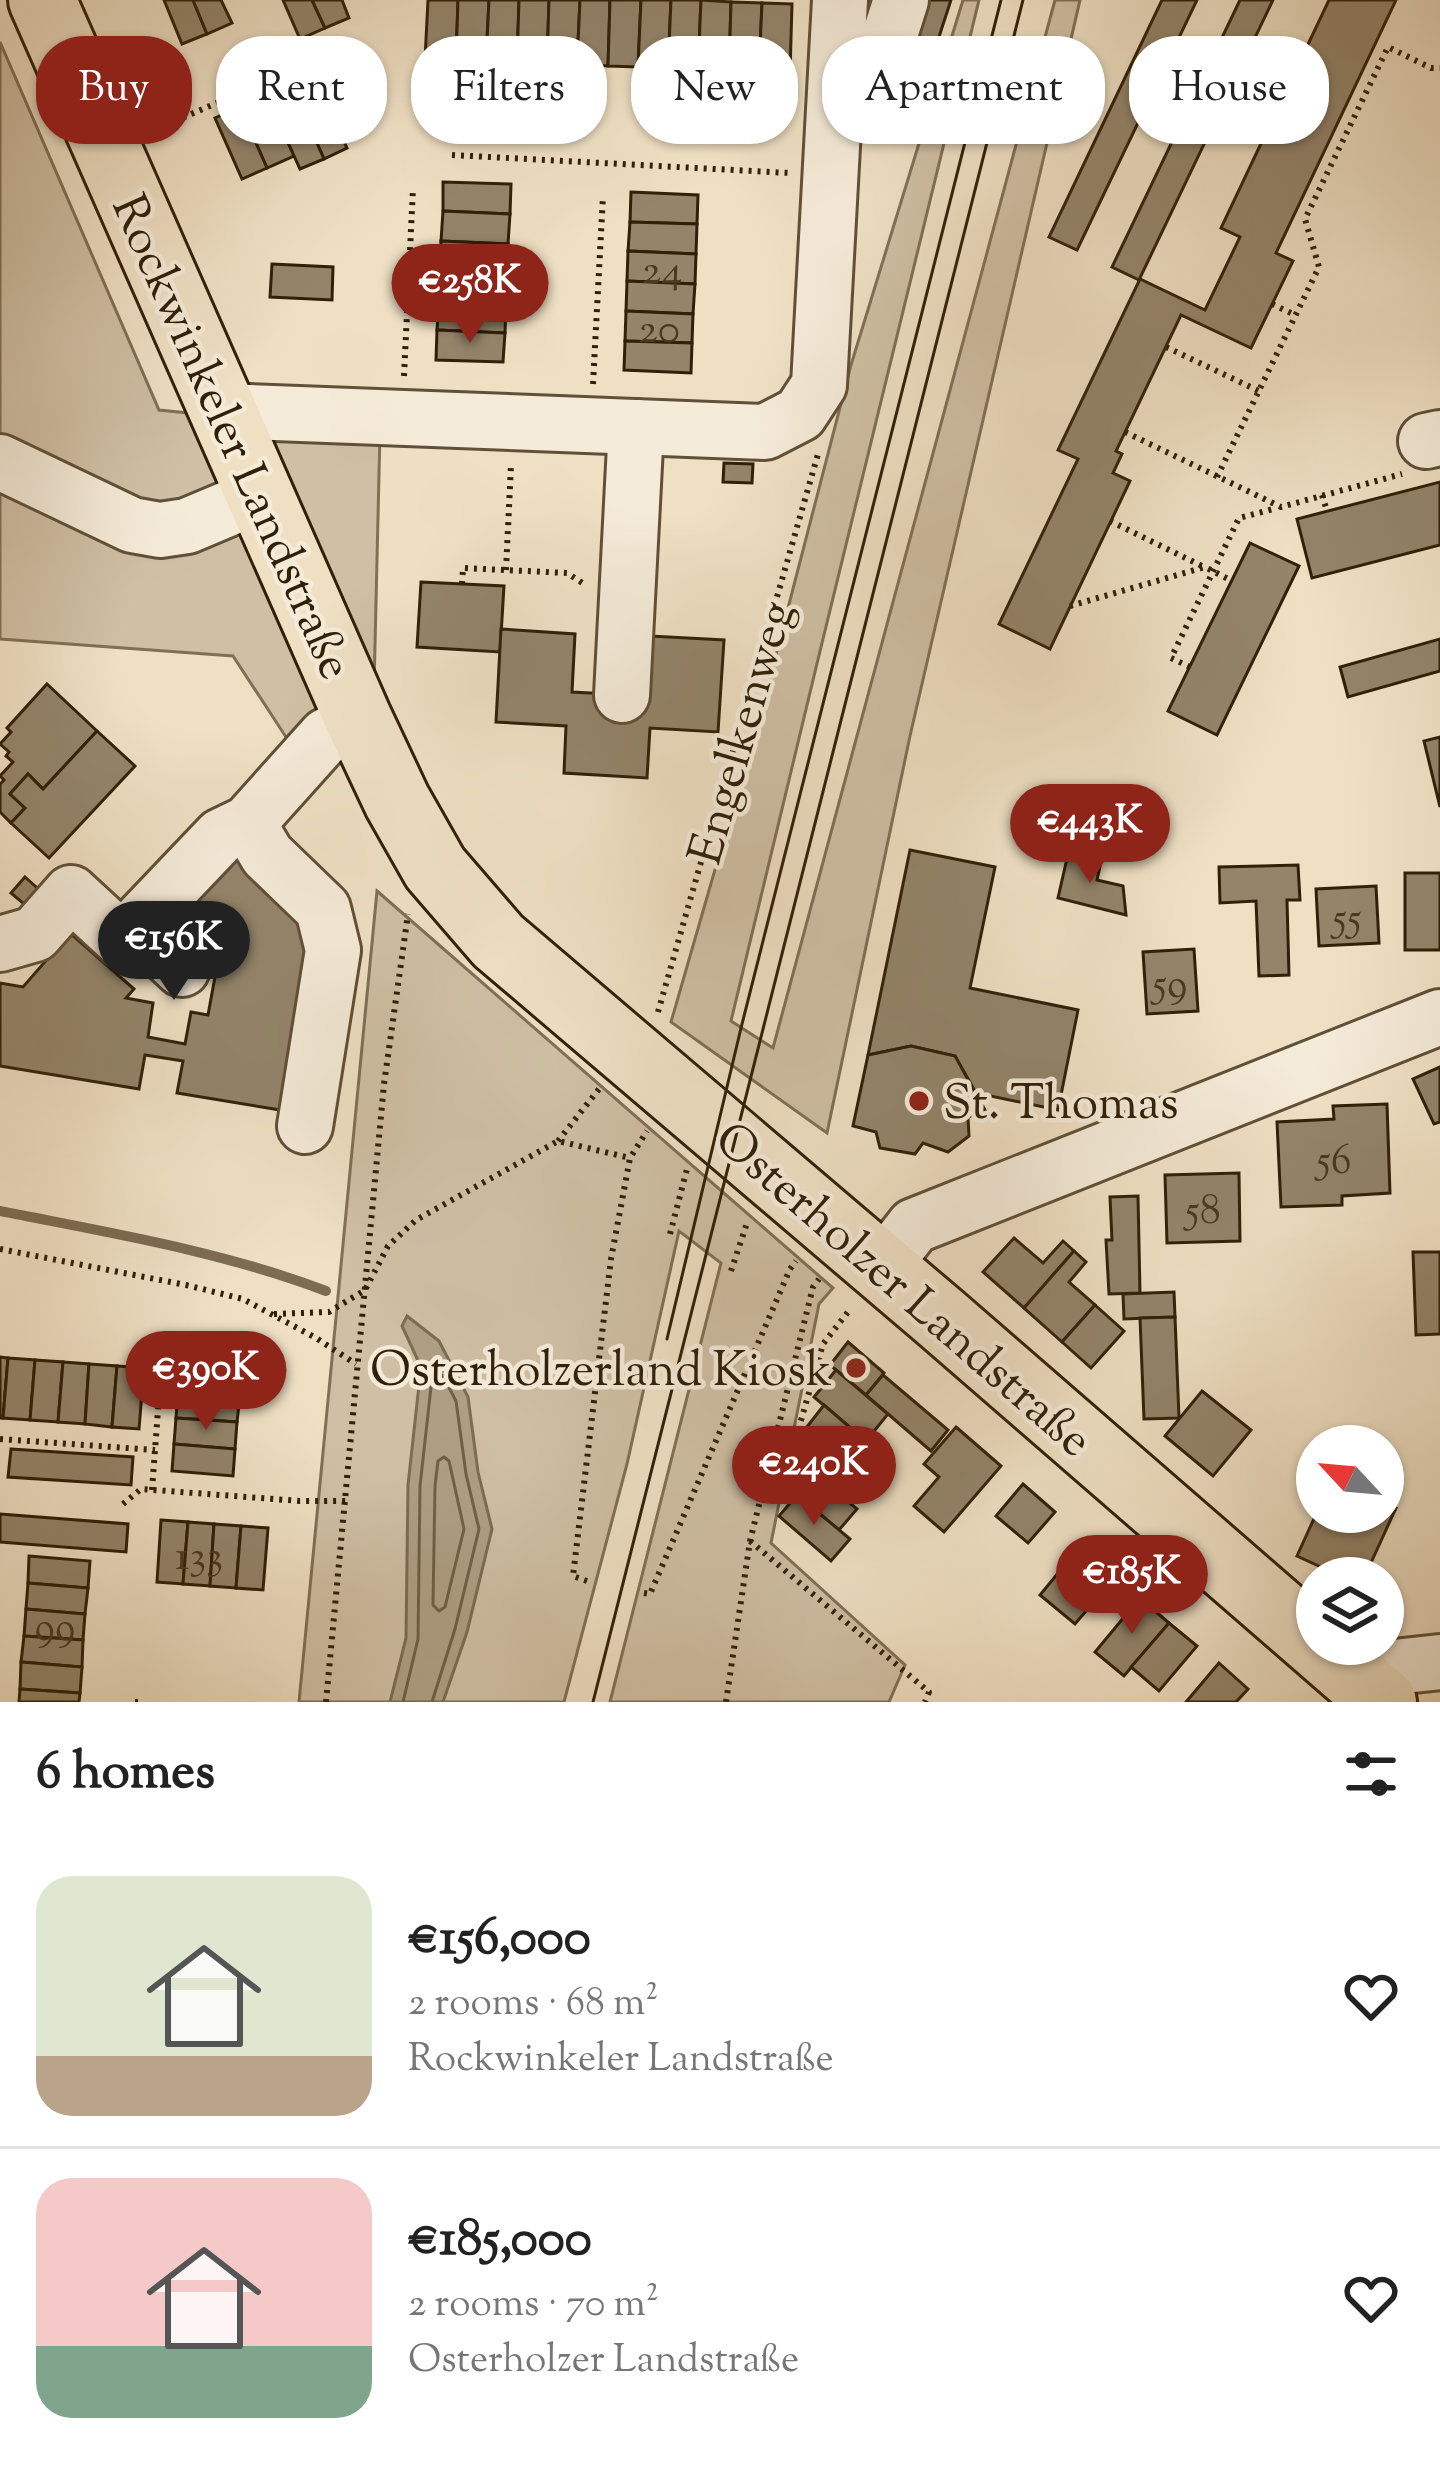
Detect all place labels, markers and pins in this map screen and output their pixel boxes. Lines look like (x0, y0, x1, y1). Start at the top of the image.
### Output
pin: €258K (386, 244, 554, 346)
pin: €443K (1006, 784, 1174, 886)
pin: €156K (90, 901, 258, 1003)
place label: St. Thomas (943, 1072, 1179, 1141)
marker: St. Thomas (906, 1088, 932, 1114)
pin: €390K (122, 1331, 290, 1433)
place label: Osterholzerland Kiosk (370, 1339, 832, 1408)
marker: Osterholzerland Kiosk (843, 1355, 869, 1381)
pin: €240K (730, 1426, 898, 1528)
pin: €185K (1048, 1535, 1216, 1637)

